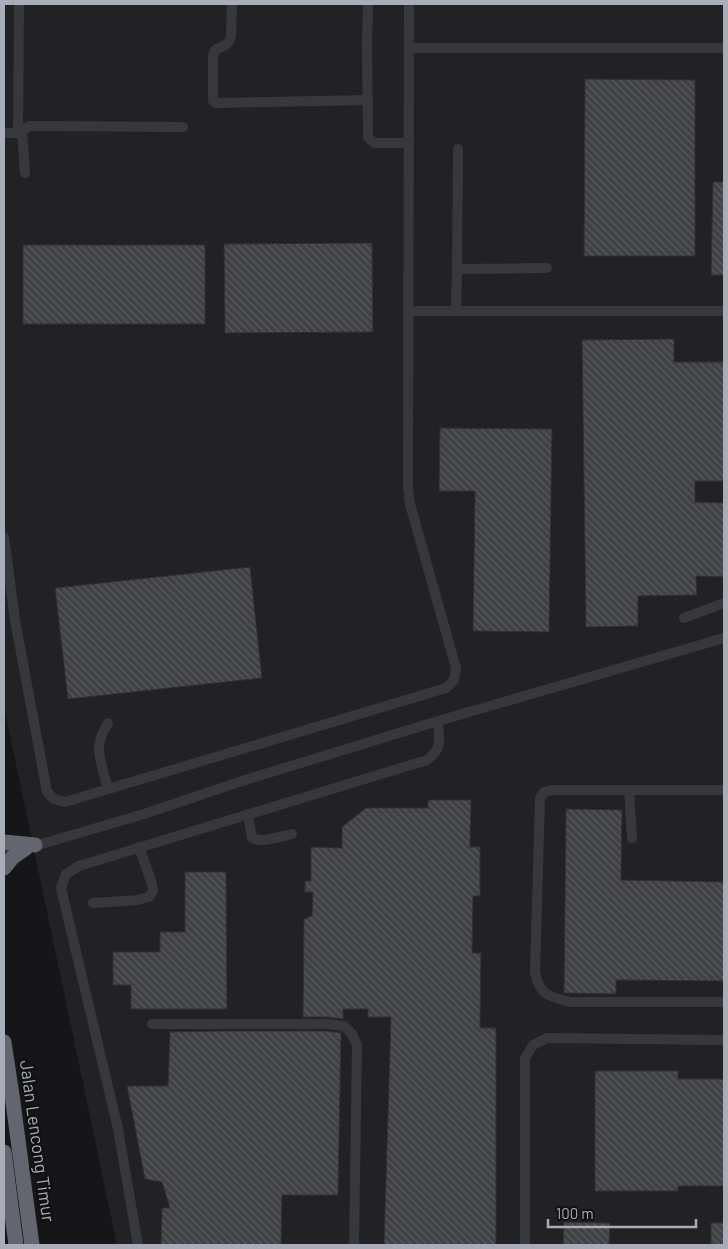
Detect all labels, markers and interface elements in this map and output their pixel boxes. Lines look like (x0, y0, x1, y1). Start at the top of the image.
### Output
street label: Jalan Lencong Timur (16, 1058, 60, 1224)
scale bar (548, 1196, 696, 1228)
text: 100 m (556, 1204, 594, 1222)

